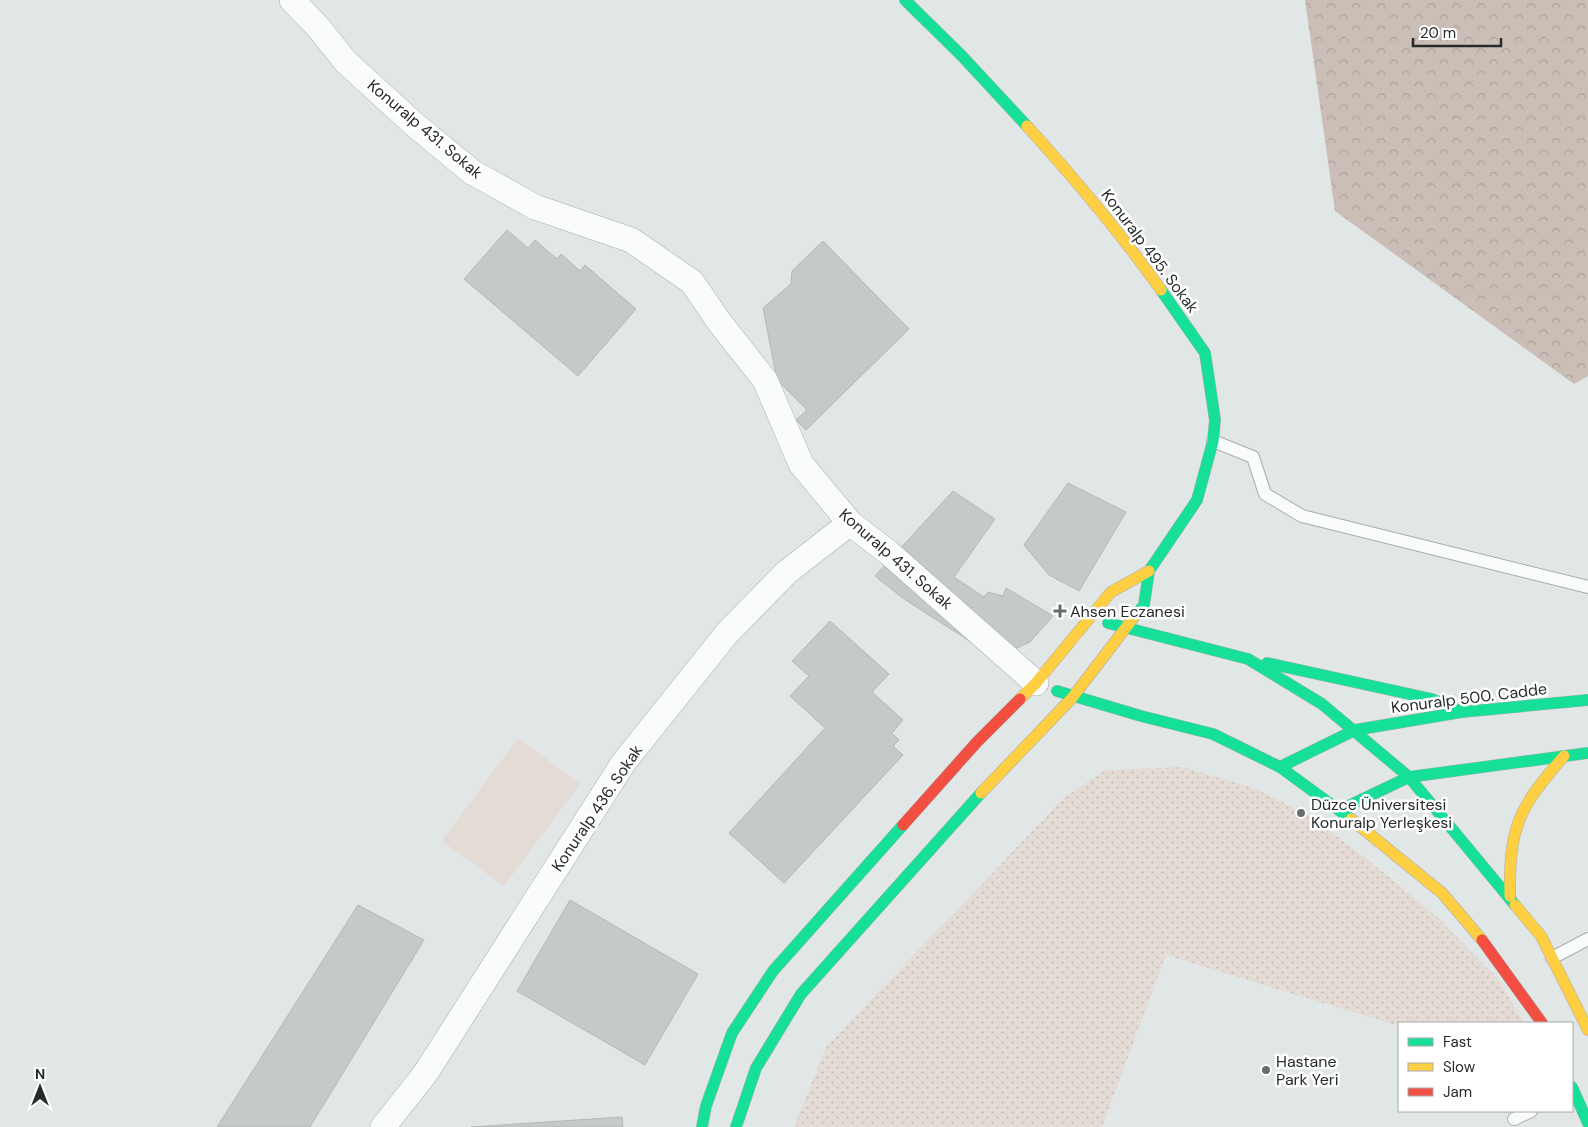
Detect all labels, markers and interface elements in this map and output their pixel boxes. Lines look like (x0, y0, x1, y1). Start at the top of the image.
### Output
scale bar (1413, 15, 1500, 47)
text: 20 m (1420, 23, 1456, 43)
street label: Konuralp 431. Sokak (363, 75, 487, 183)
street label: Konuralp 495. Sokak (1097, 185, 1203, 317)
street label: Konuralp 431. Sokak (835, 504, 957, 614)
place label: Ahsen Eczanesi (1070, 601, 1185, 622)
marker: Ahsen Eczanesi (1054, 605, 1066, 617)
street label: Konuralp 500. Cadde (1390, 678, 1548, 718)
street label: Konuralp 436. Sokak (547, 740, 647, 876)
place label: Düzce Üniversitesi Konuralp Yerleşkesi (1311, 794, 1452, 833)
marker: Düzce Üniversitesi Konuralp Yerleşkesi (1295, 807, 1307, 819)
legend (1398, 1022, 1573, 1112)
text: Fast (1443, 1032, 1472, 1052)
place label: Hastane Park Yeri (1276, 1051, 1339, 1090)
text: Slow (1443, 1057, 1476, 1077)
north arrow (15, 1062, 65, 1112)
marker: Hastane Park Yeri (1260, 1064, 1272, 1076)
text: N (35, 1065, 45, 1083)
text: Jam (1443, 1082, 1472, 1102)

